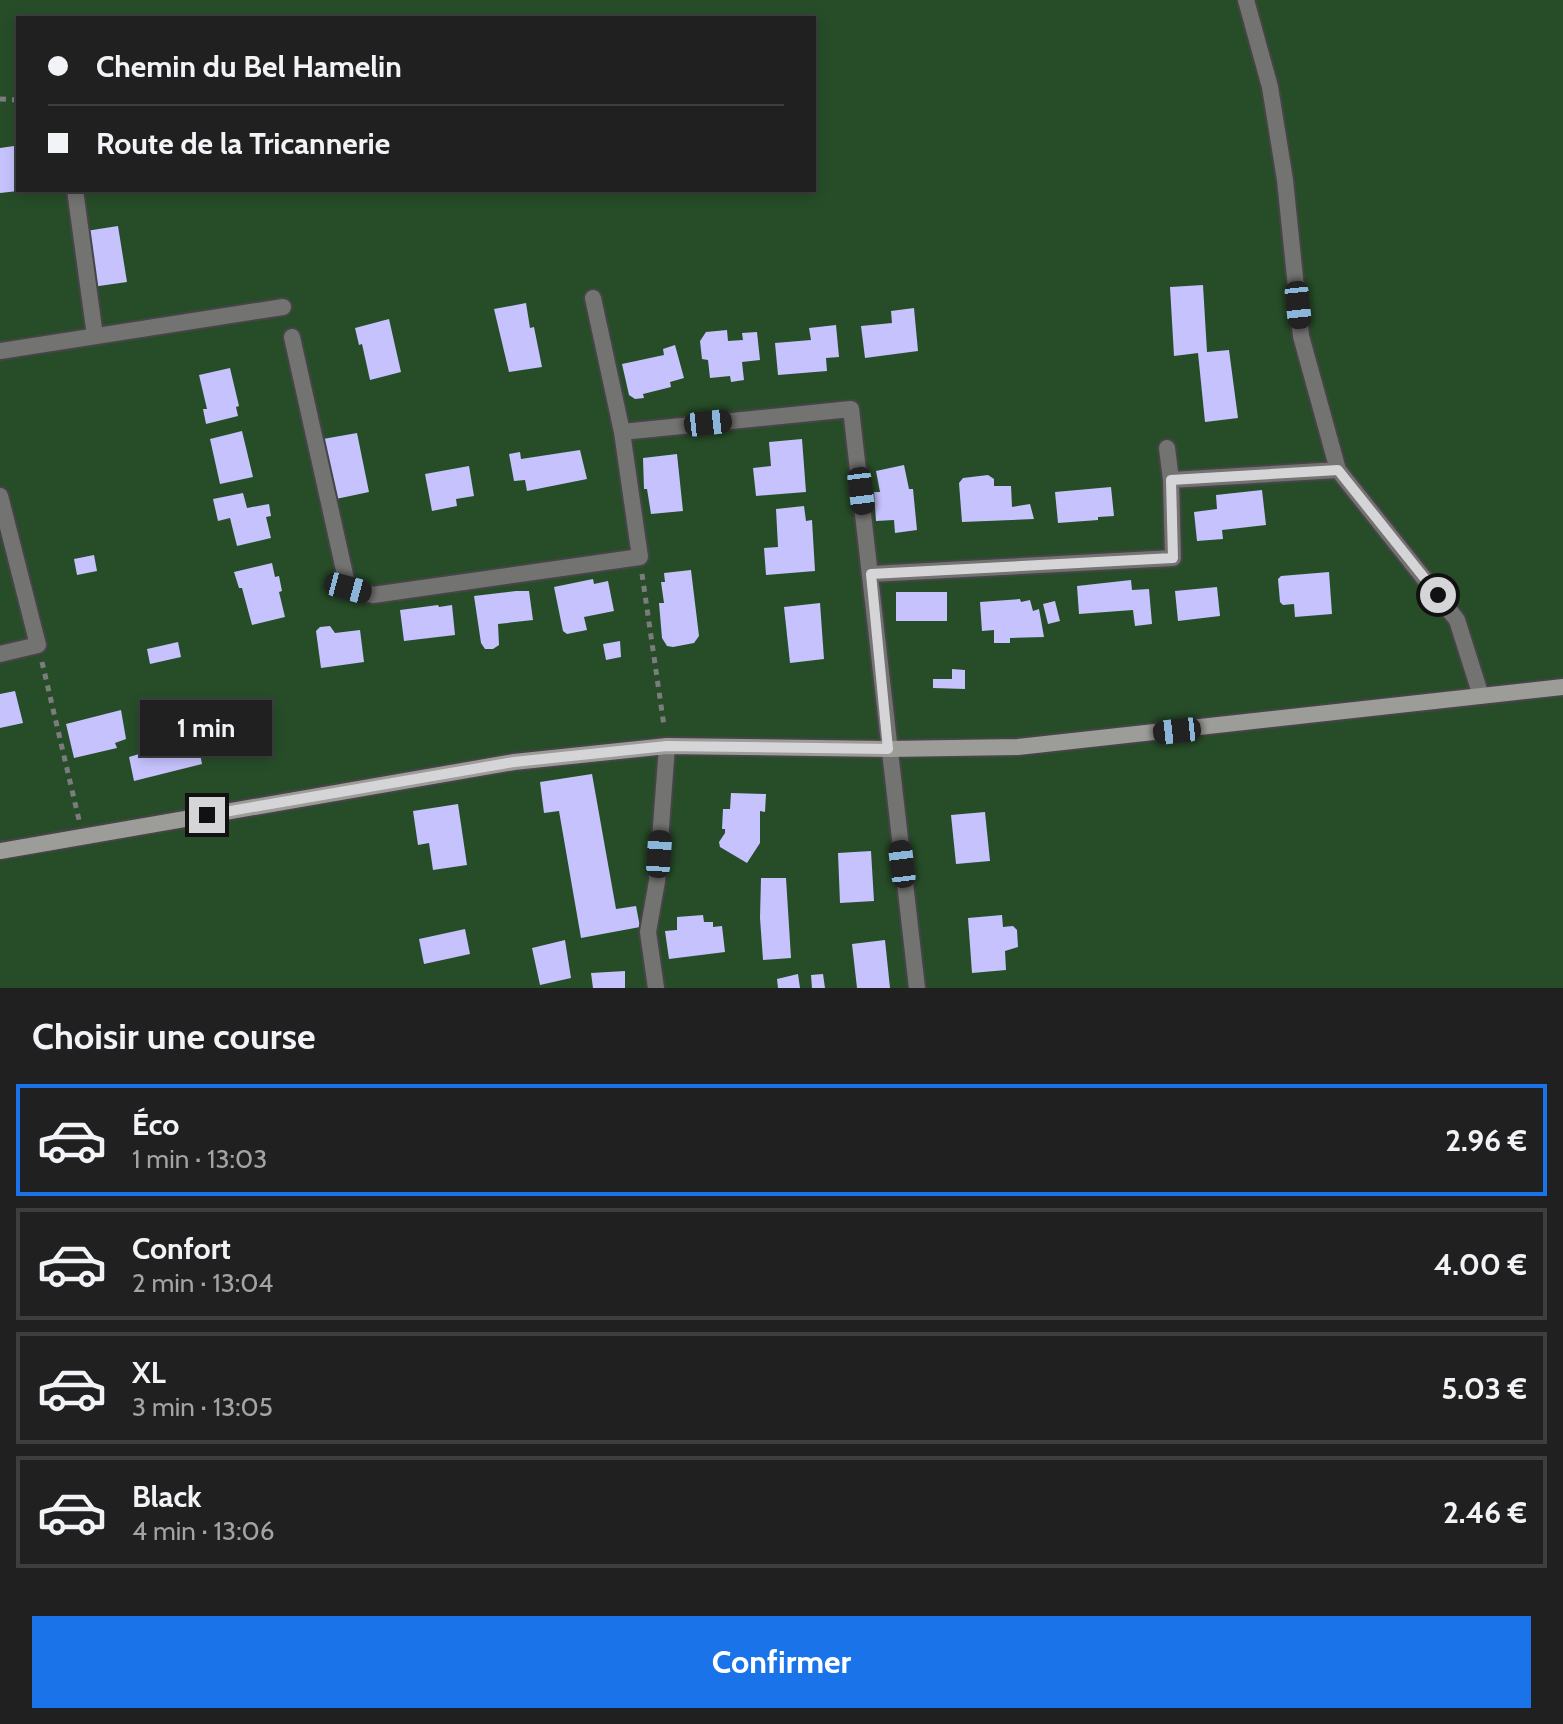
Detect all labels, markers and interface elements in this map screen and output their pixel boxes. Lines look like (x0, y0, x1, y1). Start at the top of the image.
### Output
text: Chemin du Bel Hamelin (96, 48, 402, 85)
text: Route de la Tricannerie (96, 125, 390, 162)
car (1284, 280, 1312, 330)
car (683, 409, 733, 437)
car (846, 466, 876, 516)
car (322, 570, 374, 606)
route start (1420, 577, 1456, 613)
callout: 1 min (141, 699, 273, 755)
text: 1 min (177, 712, 235, 744)
car (1152, 717, 1202, 745)
route end (189, 797, 225, 833)
car (645, 829, 673, 879)
car (887, 839, 917, 889)
text: Choisir une course (32, 1014, 315, 1058)
icon: car (36, 1104, 108, 1176)
text: Éco (132, 1106, 179, 1143)
text: 2.96 € (1445, 1122, 1527, 1159)
text: 1 min · 13:03 (132, 1143, 267, 1175)
icon: car (36, 1228, 108, 1300)
text: Confort (132, 1230, 231, 1267)
text: 4.00 € (1434, 1246, 1527, 1283)
text: 2 min · 13:04 (132, 1267, 273, 1299)
icon: car (36, 1352, 108, 1424)
text: XL (132, 1354, 166, 1391)
text: 5.03 € (1441, 1370, 1527, 1407)
text: 3 min · 13:05 (132, 1391, 273, 1423)
icon: car (36, 1476, 108, 1548)
text: Black (132, 1478, 202, 1515)
text: 2.46 € (1443, 1494, 1527, 1531)
text: 4 min · 13:06 (132, 1515, 274, 1547)
button: Confirmer (32, 1616, 1531, 1708)

